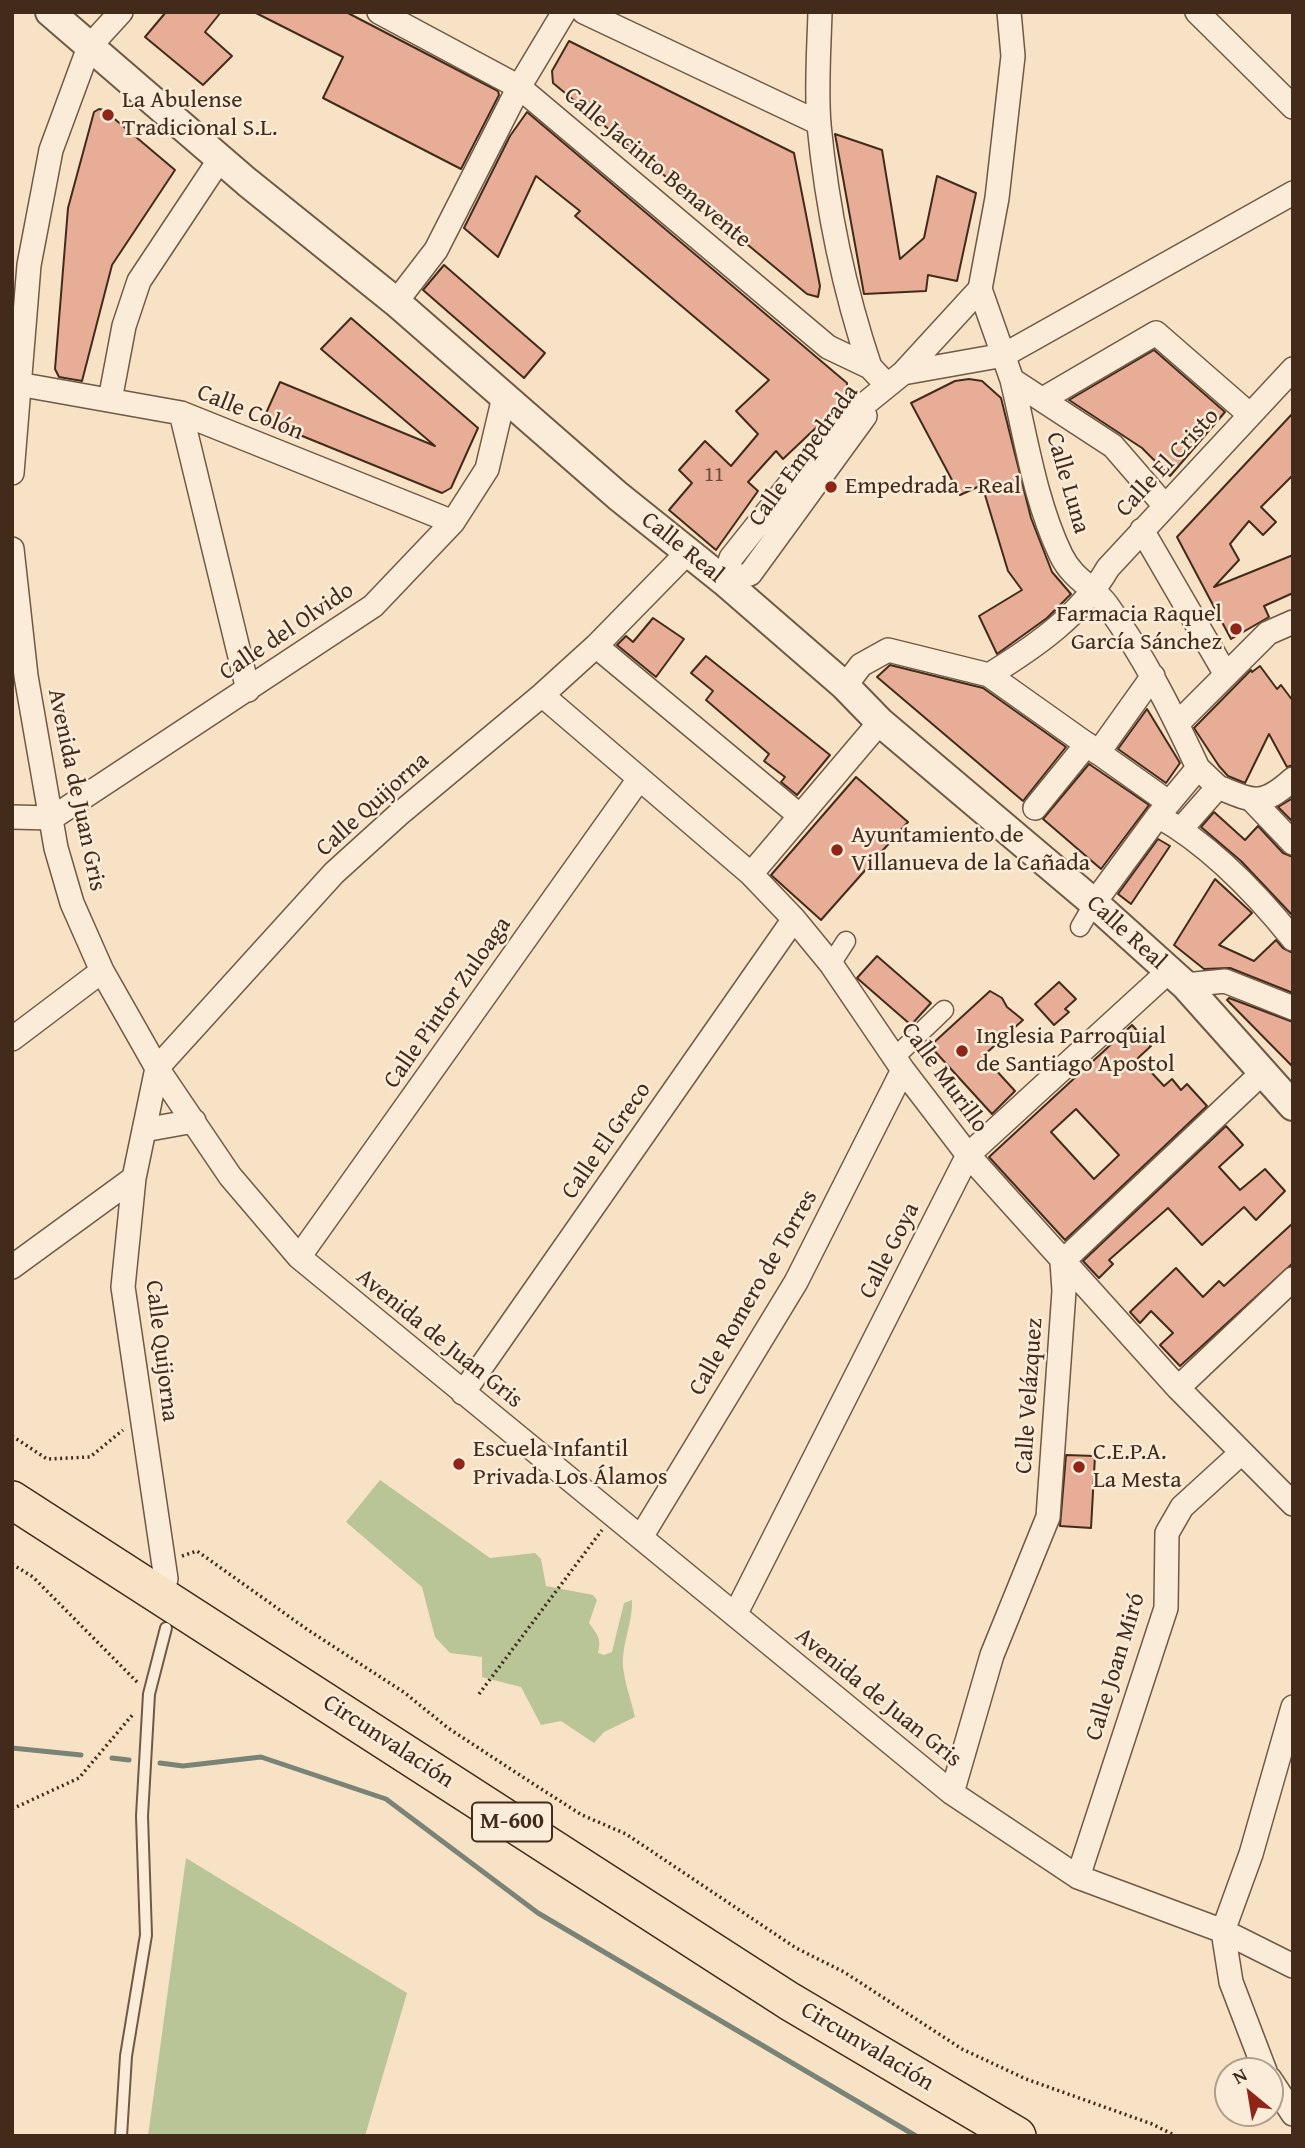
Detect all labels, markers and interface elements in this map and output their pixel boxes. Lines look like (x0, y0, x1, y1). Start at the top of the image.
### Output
street label: Calle Jacinto Benavente (558, 81, 756, 255)
place label: La Abulense Tradicional S.L. (122, 87, 278, 143)
marker: La Abulense Tradicional S.L. (100, 107, 116, 123)
street label: Calle Colón (193, 379, 307, 447)
street label: Calle Empedrada (743, 379, 865, 533)
street label: Calle El Cristo (1110, 403, 1226, 523)
street label: Calle Luna (1039, 429, 1095, 537)
house number: 11 (704, 463, 724, 489)
place label: Empedrada - Real (845, 473, 1021, 501)
marker: Empedrada - Real (823, 479, 839, 495)
street label: Calle Real (635, 506, 729, 590)
street label: Calle del Olvido (214, 577, 360, 687)
place label: Farmacia Raquel García Sánchez (1056, 601, 1222, 657)
marker: Farmacia Raquel García Sánchez (1228, 621, 1244, 637)
street label: Avenida de Juan Gris (41, 686, 111, 894)
street label: Calle Quijorna (311, 747, 435, 863)
place label: Ayuntamiento de Villanueva de la Cañada (851, 822, 1090, 878)
marker: Ayuntamiento de Villanueva de la Cañada (829, 842, 845, 858)
street label: Calle Real (1080, 890, 1172, 976)
street label: Calle Pintor Zuloaga (378, 912, 518, 1094)
street label: Calle Murillo (894, 1017, 994, 1139)
place label: Inglesia Parroquial de Santiago Apostol (976, 1023, 1175, 1079)
marker: Inglesia Parroquial de Santiago Apostol (954, 1043, 970, 1059)
street label: Calle El Greco (556, 1077, 658, 1205)
street label: Calle Romero de Torres (683, 1185, 825, 1401)
street label: Calle Goya (854, 1198, 926, 1304)
street label: Avenida de Juan Gris (350, 1263, 528, 1415)
street label: Calle Quijorna (138, 1279, 184, 1423)
street label: Calle Velázquez (1010, 1317, 1050, 1475)
place label: Escuela Infantil Privada Los Álamos (473, 1436, 668, 1492)
place label: C.E.P.A. La Mesta (1093, 1439, 1182, 1495)
marker: Escuela Infantil Privada Los Álamos (451, 1456, 467, 1472)
marker: C.E.P.A. La Mesta (1071, 1459, 1087, 1475)
street label: Calle Joan Miró (1080, 1590, 1152, 1744)
street label: Avenida de Juan Gris (789, 1622, 967, 1774)
street label: Circunvalación (317, 1689, 459, 1795)
road number: M-600 (472, 1802, 552, 1842)
street label: Circunvalación (795, 1996, 939, 2098)
north arrow (1214, 2057, 1284, 2127)
text: N (1227, 2060, 1252, 2091)

